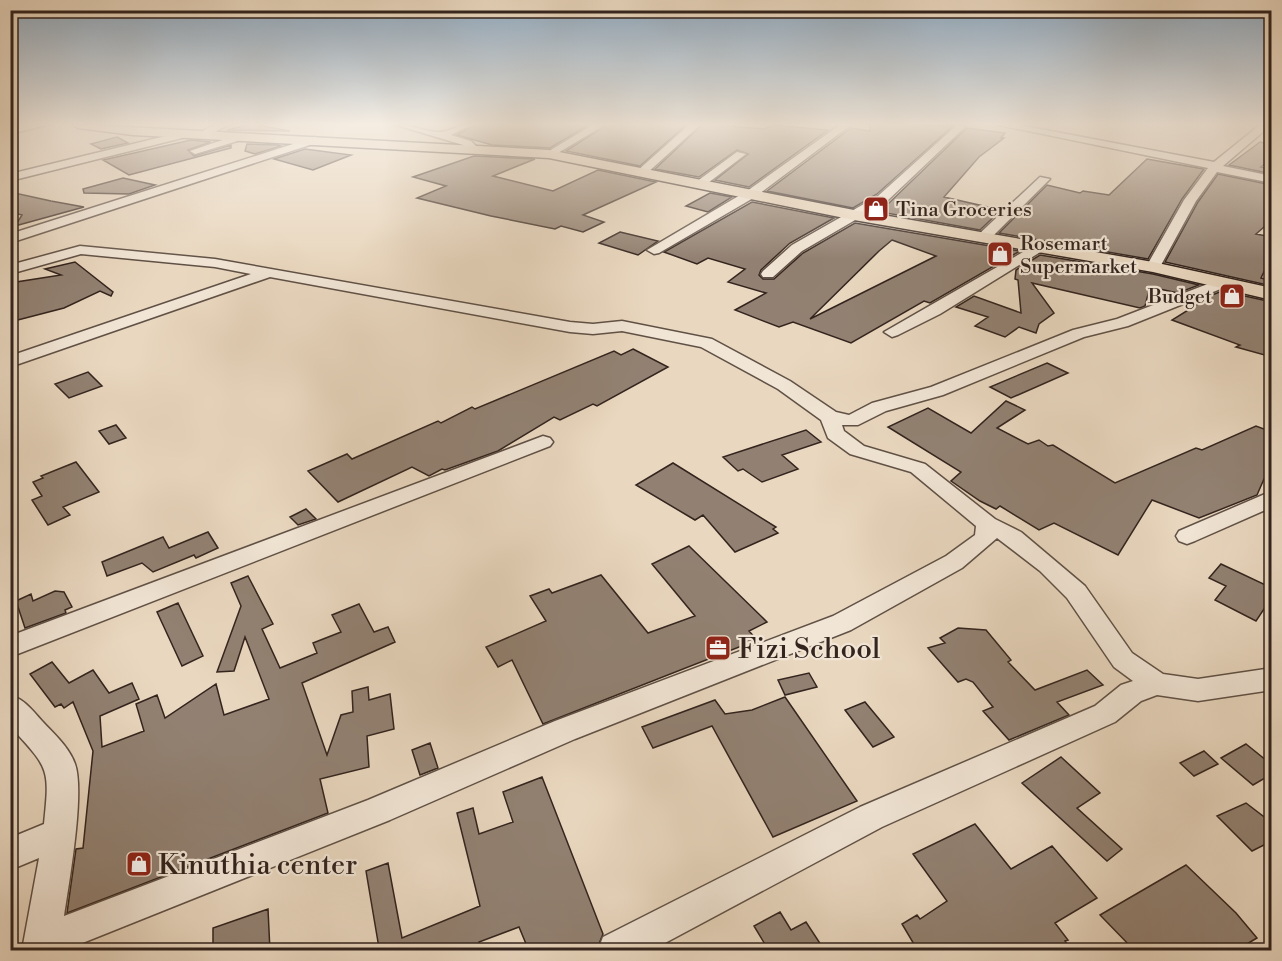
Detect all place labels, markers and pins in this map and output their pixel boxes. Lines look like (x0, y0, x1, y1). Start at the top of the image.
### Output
shop icon: Tina Groceries (861, 194, 891, 224)
place label: Tina Groceries (896, 198, 1032, 223)
place label: Rosemart Supermarket (1020, 232, 1137, 280)
shop icon: Rosemart Supermarket (985, 239, 1015, 269)
shop icon: Budget (1217, 281, 1247, 311)
place label: Budget (1147, 285, 1212, 310)
place label: Fizi School (738, 632, 880, 667)
office icon: Fizi School (703, 633, 733, 663)
place label: Kinuthia center (158, 848, 357, 883)
shop icon: Kinuthia center (124, 849, 154, 879)

